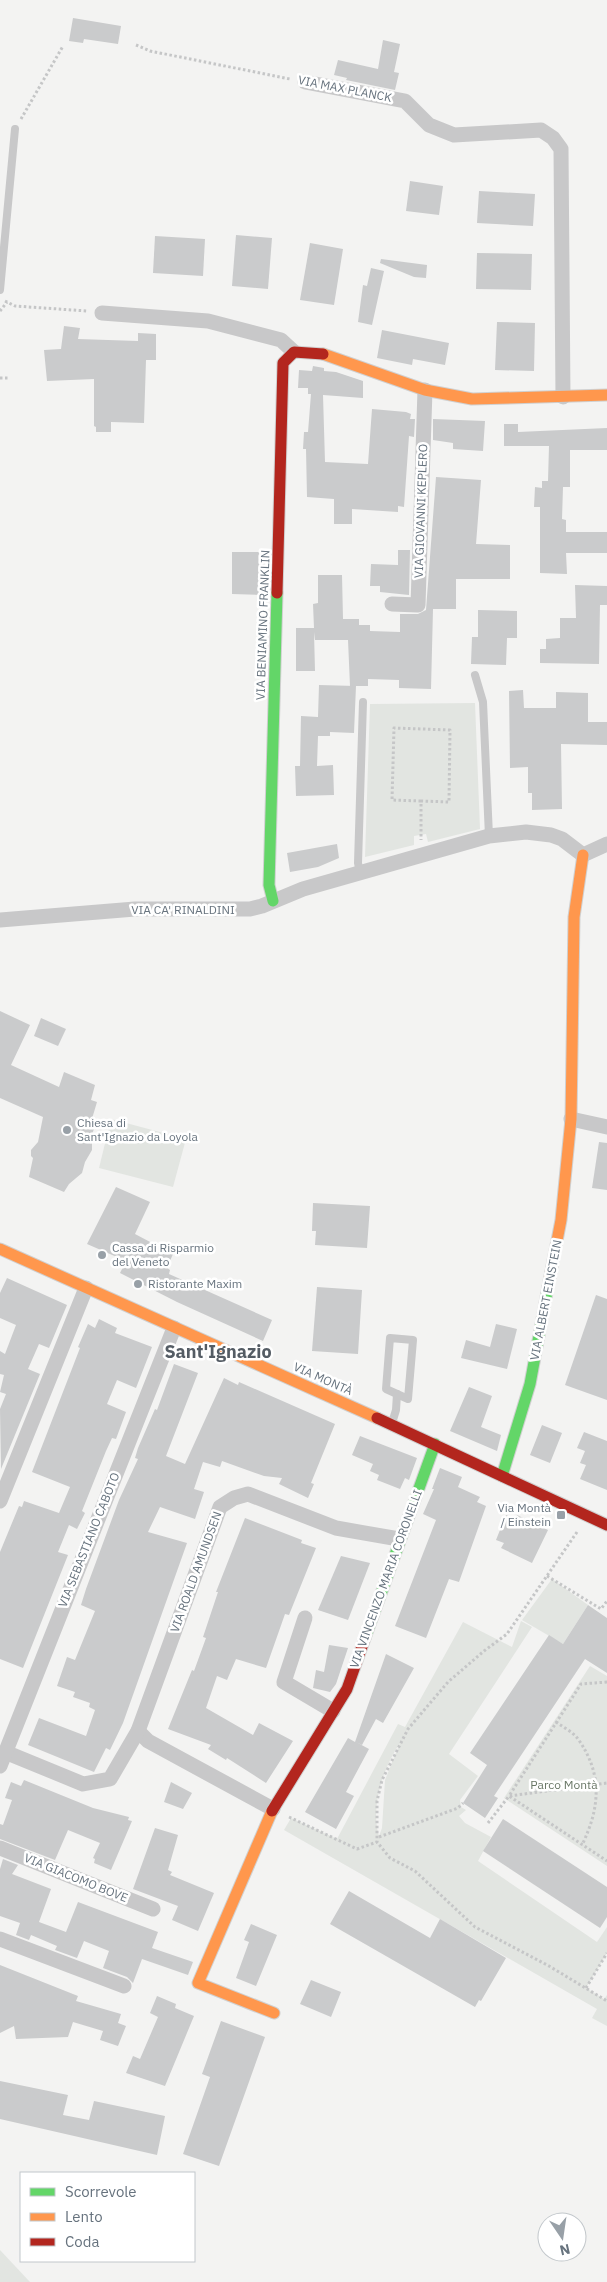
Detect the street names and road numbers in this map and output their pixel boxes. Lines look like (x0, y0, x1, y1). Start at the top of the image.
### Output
street label: VIA MAX PLANCK (297, 72, 394, 105)
street label: VIA GIOVANNI KEPLERO (411, 444, 430, 578)
street label: VIA BENIAMINO FRANKLIN (252, 550, 273, 700)
street label: VIA CA' RINALDINI (131, 902, 235, 917)
street label: VIA ALBERT EINSTEIN (526, 1238, 565, 1361)
street label: VIA MONTÀ (291, 1359, 355, 1398)
street label: VIA SEBASTIANO CABOTO (55, 1470, 123, 1610)
street label: VIA VINCENZO MARIA CORONELLI (346, 1487, 425, 1670)
street label: VIA ROALD AMUNDSEN (167, 1509, 224, 1634)
street label: VIA GIACOMO BOVE (22, 1850, 130, 1905)

